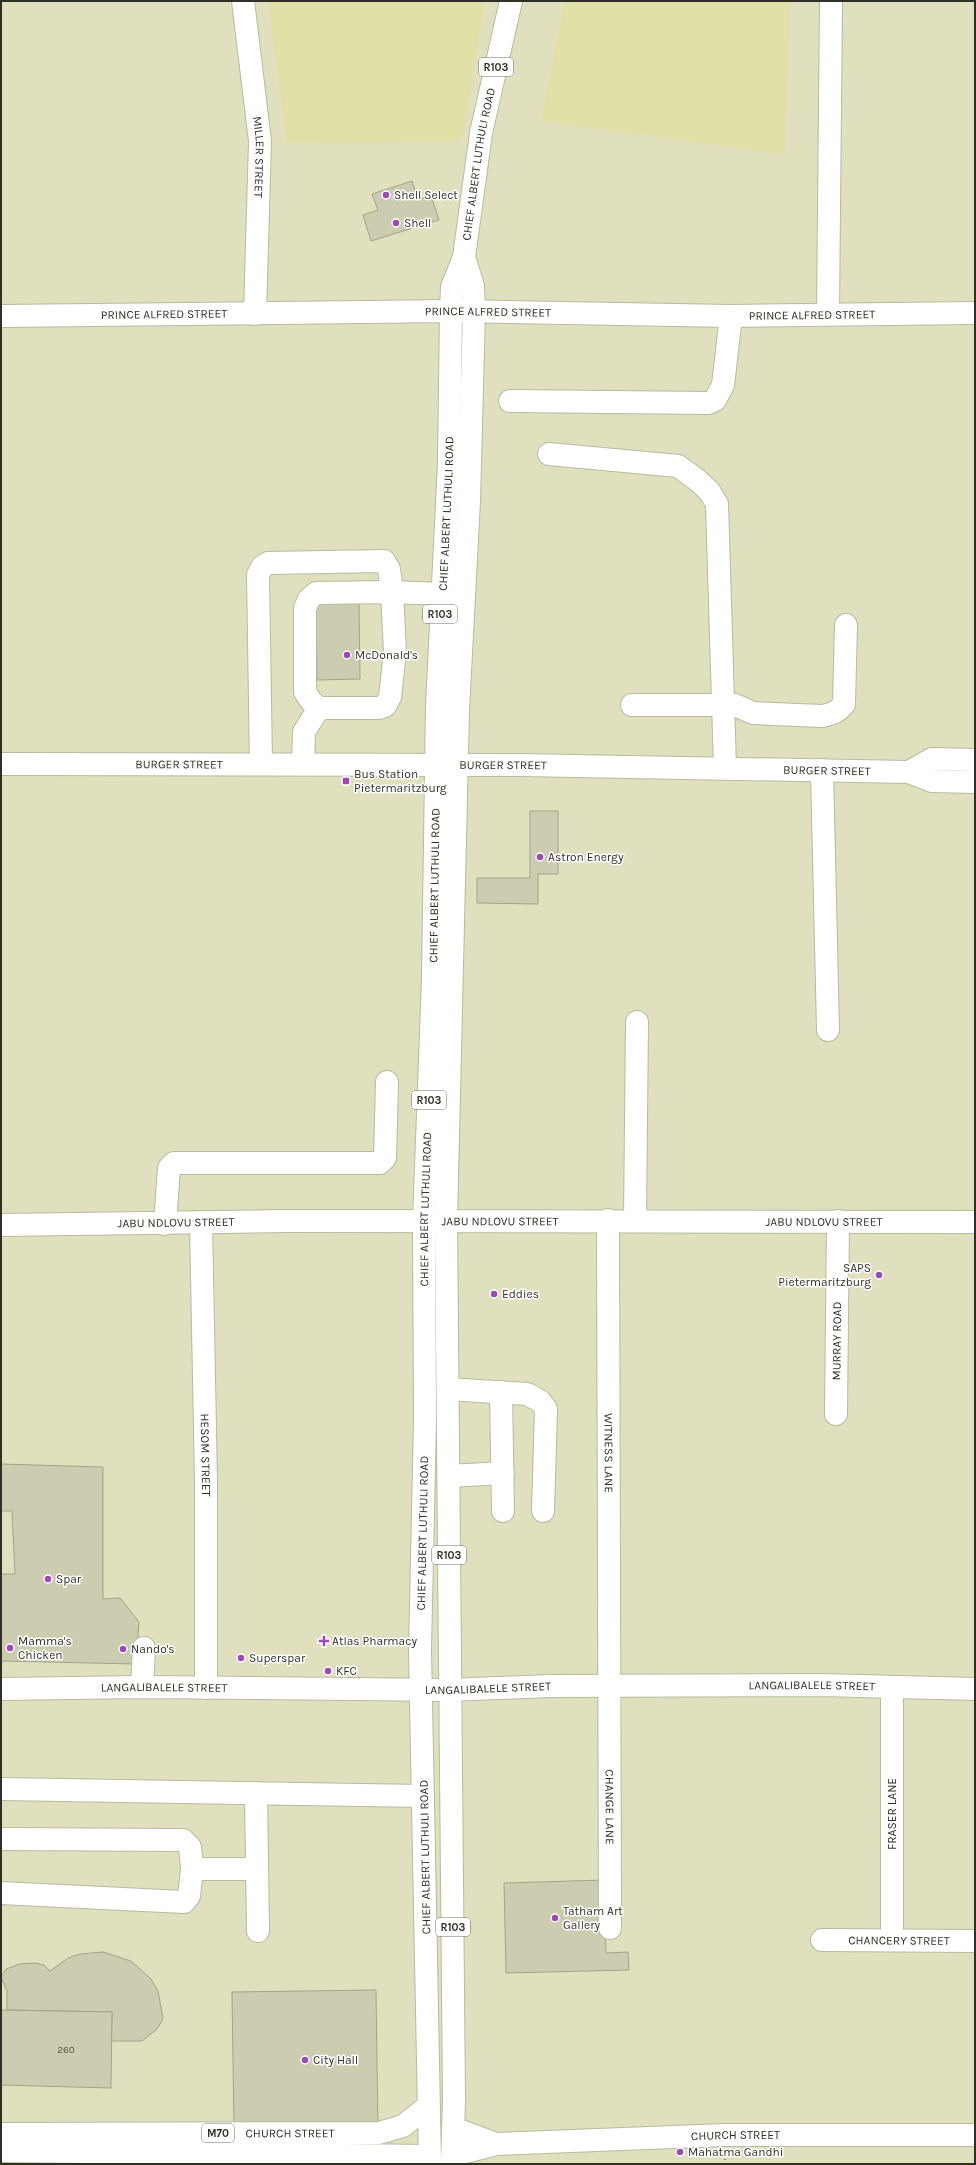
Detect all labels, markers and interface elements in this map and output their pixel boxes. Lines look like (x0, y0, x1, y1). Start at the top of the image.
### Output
road number: R103 (479, 58, 513, 76)
street label: CHIEF ALBERT LUTHULI ROAD (459, 86, 498, 242)
street label: MILLER STREET (250, 115, 267, 198)
place label: Shell Select (394, 188, 458, 202)
marker: Shell Select (381, 190, 391, 200)
place label: Shell (404, 216, 431, 230)
marker: Shell (391, 218, 401, 228)
street label: PRINCE ALFRED STREET (425, 304, 551, 320)
street label: PRINCE ALFRED STREET (101, 306, 227, 322)
street label: PRINCE ALFRED STREET (749, 307, 875, 323)
street label: CHIEF ALBERT LUTHULI ROAD (436, 436, 456, 591)
road number: R103 (423, 605, 457, 623)
place label: McDonald's (355, 648, 418, 662)
marker: McDonald's (342, 650, 352, 660)
street label: BURGER STREET (135, 757, 223, 771)
street label: BURGER STREET (459, 758, 547, 772)
street label: BURGER STREET (783, 763, 871, 778)
place label: Bus Station Pietermaritzburg (354, 767, 447, 795)
marker: Bus Station Pietermaritzburg (341, 776, 351, 786)
street label: CHIEF ALBERT LUTHULI ROAD (426, 808, 443, 963)
place label: Astron Energy (548, 850, 624, 864)
marker: Astron Energy (535, 852, 545, 862)
road number: R103 (412, 1091, 446, 1109)
street label: CHIEF ALBERT LUTHULI ROAD (417, 1131, 434, 1287)
street label: JABU NDLOVU STREET (441, 1214, 558, 1228)
street label: JABU NDLOVU STREET (117, 1215, 235, 1230)
street label: JABU NDLOVU STREET (765, 1215, 882, 1229)
place label: SAPS Pietermaritzburg (778, 1261, 871, 1289)
marker: SAPS Pietermaritzburg (874, 1270, 884, 1280)
place label: Eddies (502, 1287, 539, 1301)
marker: Eddies (489, 1289, 499, 1299)
street label: MURRAY ROAD (829, 1301, 844, 1380)
street label: HESOM STREET (198, 1413, 213, 1496)
street label: WITNESS LANE (602, 1413, 616, 1493)
street label: CHIEF ALBERT LUTHULI ROAD (414, 1456, 431, 1611)
road number: R103 (432, 1546, 466, 1564)
place label: Spar (56, 1572, 82, 1586)
marker: Spar (43, 1574, 53, 1584)
place label: Mamma's Chicken (18, 1634, 72, 1662)
place label: Atlas Pharmacy (332, 1634, 417, 1648)
marker: Atlas Pharmacy (319, 1636, 329, 1646)
place label: Nando's (131, 1642, 175, 1656)
marker: Mamma's Chicken (5, 1643, 15, 1653)
marker: Nando's (118, 1644, 128, 1654)
place label: Superspar (249, 1651, 306, 1665)
marker: Superspar (236, 1653, 246, 1663)
place label: KFC (336, 1664, 357, 1678)
marker: KFC (323, 1666, 333, 1676)
street label: LANGALIBALELE STREET (749, 1678, 875, 1693)
street label: LANGALIBALELE STREET (425, 1679, 551, 1697)
street label: LANGALIBALELE STREET (101, 1680, 227, 1695)
street label: CHANGE LANE (603, 1769, 617, 1845)
street label: FRASER LANE (885, 1778, 899, 1850)
street label: CHIEF ALBERT LUTHULI ROAD (417, 1780, 433, 1934)
place label: Tatham Art Gallery (563, 1904, 623, 1932)
marker: Tatham Art Gallery (550, 1913, 560, 1923)
road number: R103 (436, 1918, 470, 1936)
street label: CHANCERY STREET (848, 1933, 950, 1948)
house number: 260 (57, 2044, 75, 2056)
place label: City Hall (313, 2053, 358, 2067)
marker: City Hall (300, 2055, 310, 2065)
road number: M70 (202, 2124, 234, 2142)
street label: CHURCH STREET (245, 2126, 335, 2140)
street label: CHURCH STREET (691, 2128, 780, 2143)
place label: Mahatma Gandhi (688, 2145, 783, 2159)
marker: Mahatma Gandhi (675, 2147, 685, 2157)

